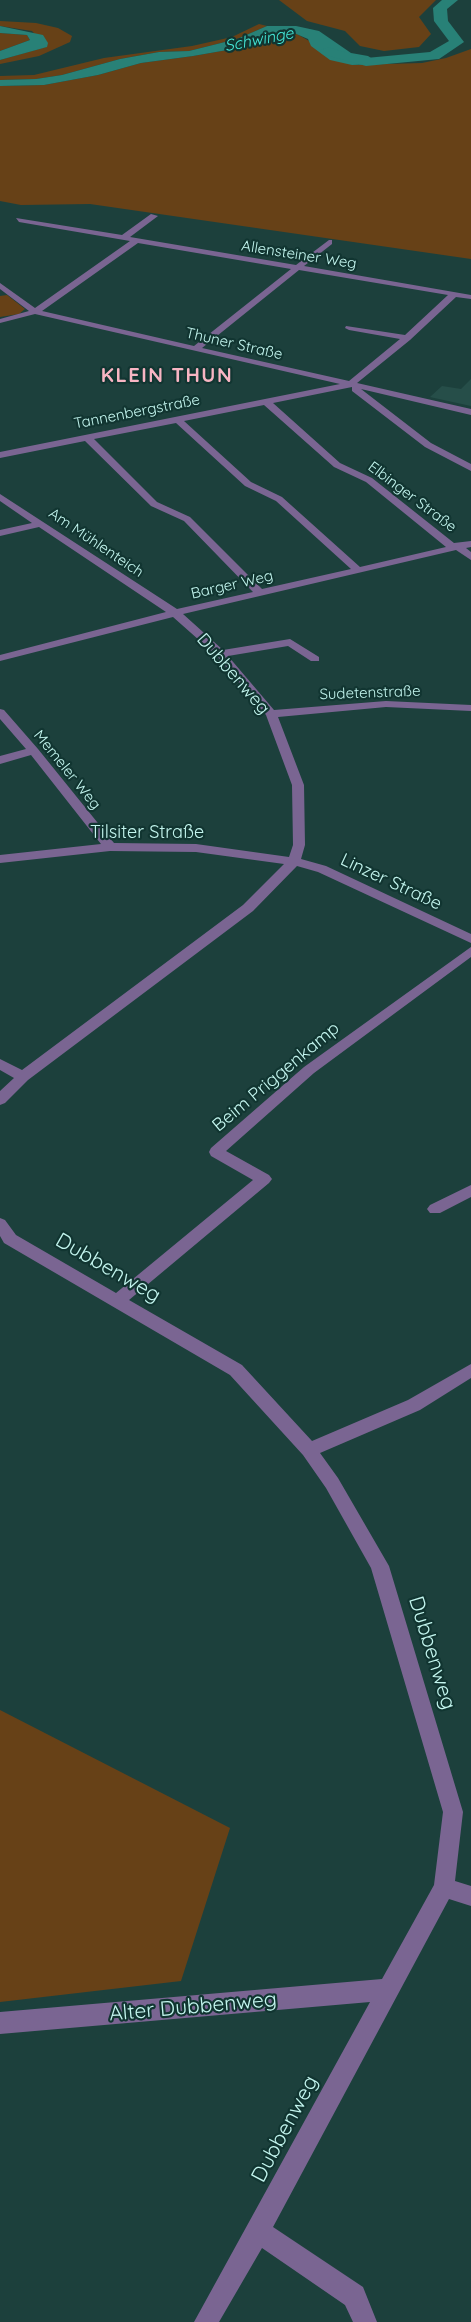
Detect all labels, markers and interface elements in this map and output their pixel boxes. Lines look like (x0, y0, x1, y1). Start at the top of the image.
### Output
water label: Schwinge (223, 24, 295, 56)
street label: Allensteiner Weg (240, 237, 358, 273)
street label: Thuner Straße (184, 324, 284, 364)
district label: KLEIN THUN (101, 364, 233, 388)
street label: Tannenbergstraße (73, 391, 201, 433)
street label: Elbinger Straße (364, 458, 460, 536)
street label: Am Mühlenteich (45, 505, 147, 581)
street label: Barger Weg (189, 567, 275, 603)
street label: Dubbenweg (192, 629, 274, 719)
street label: Sudetenstraße (319, 682, 421, 704)
street label: Memeler Weg (30, 727, 104, 813)
street label: Tilsiter Straße (90, 822, 204, 844)
street label: Linzer Straße (337, 849, 445, 915)
street label: Beim Priggenkamp (208, 1018, 344, 1136)
street label: Dubbenweg (51, 1228, 165, 1308)
street label: Dubbenweg (403, 1593, 461, 1713)
street label: Alter Dubbenweg (108, 1987, 278, 2027)
street label: Dubbenweg (246, 2071, 324, 2187)

